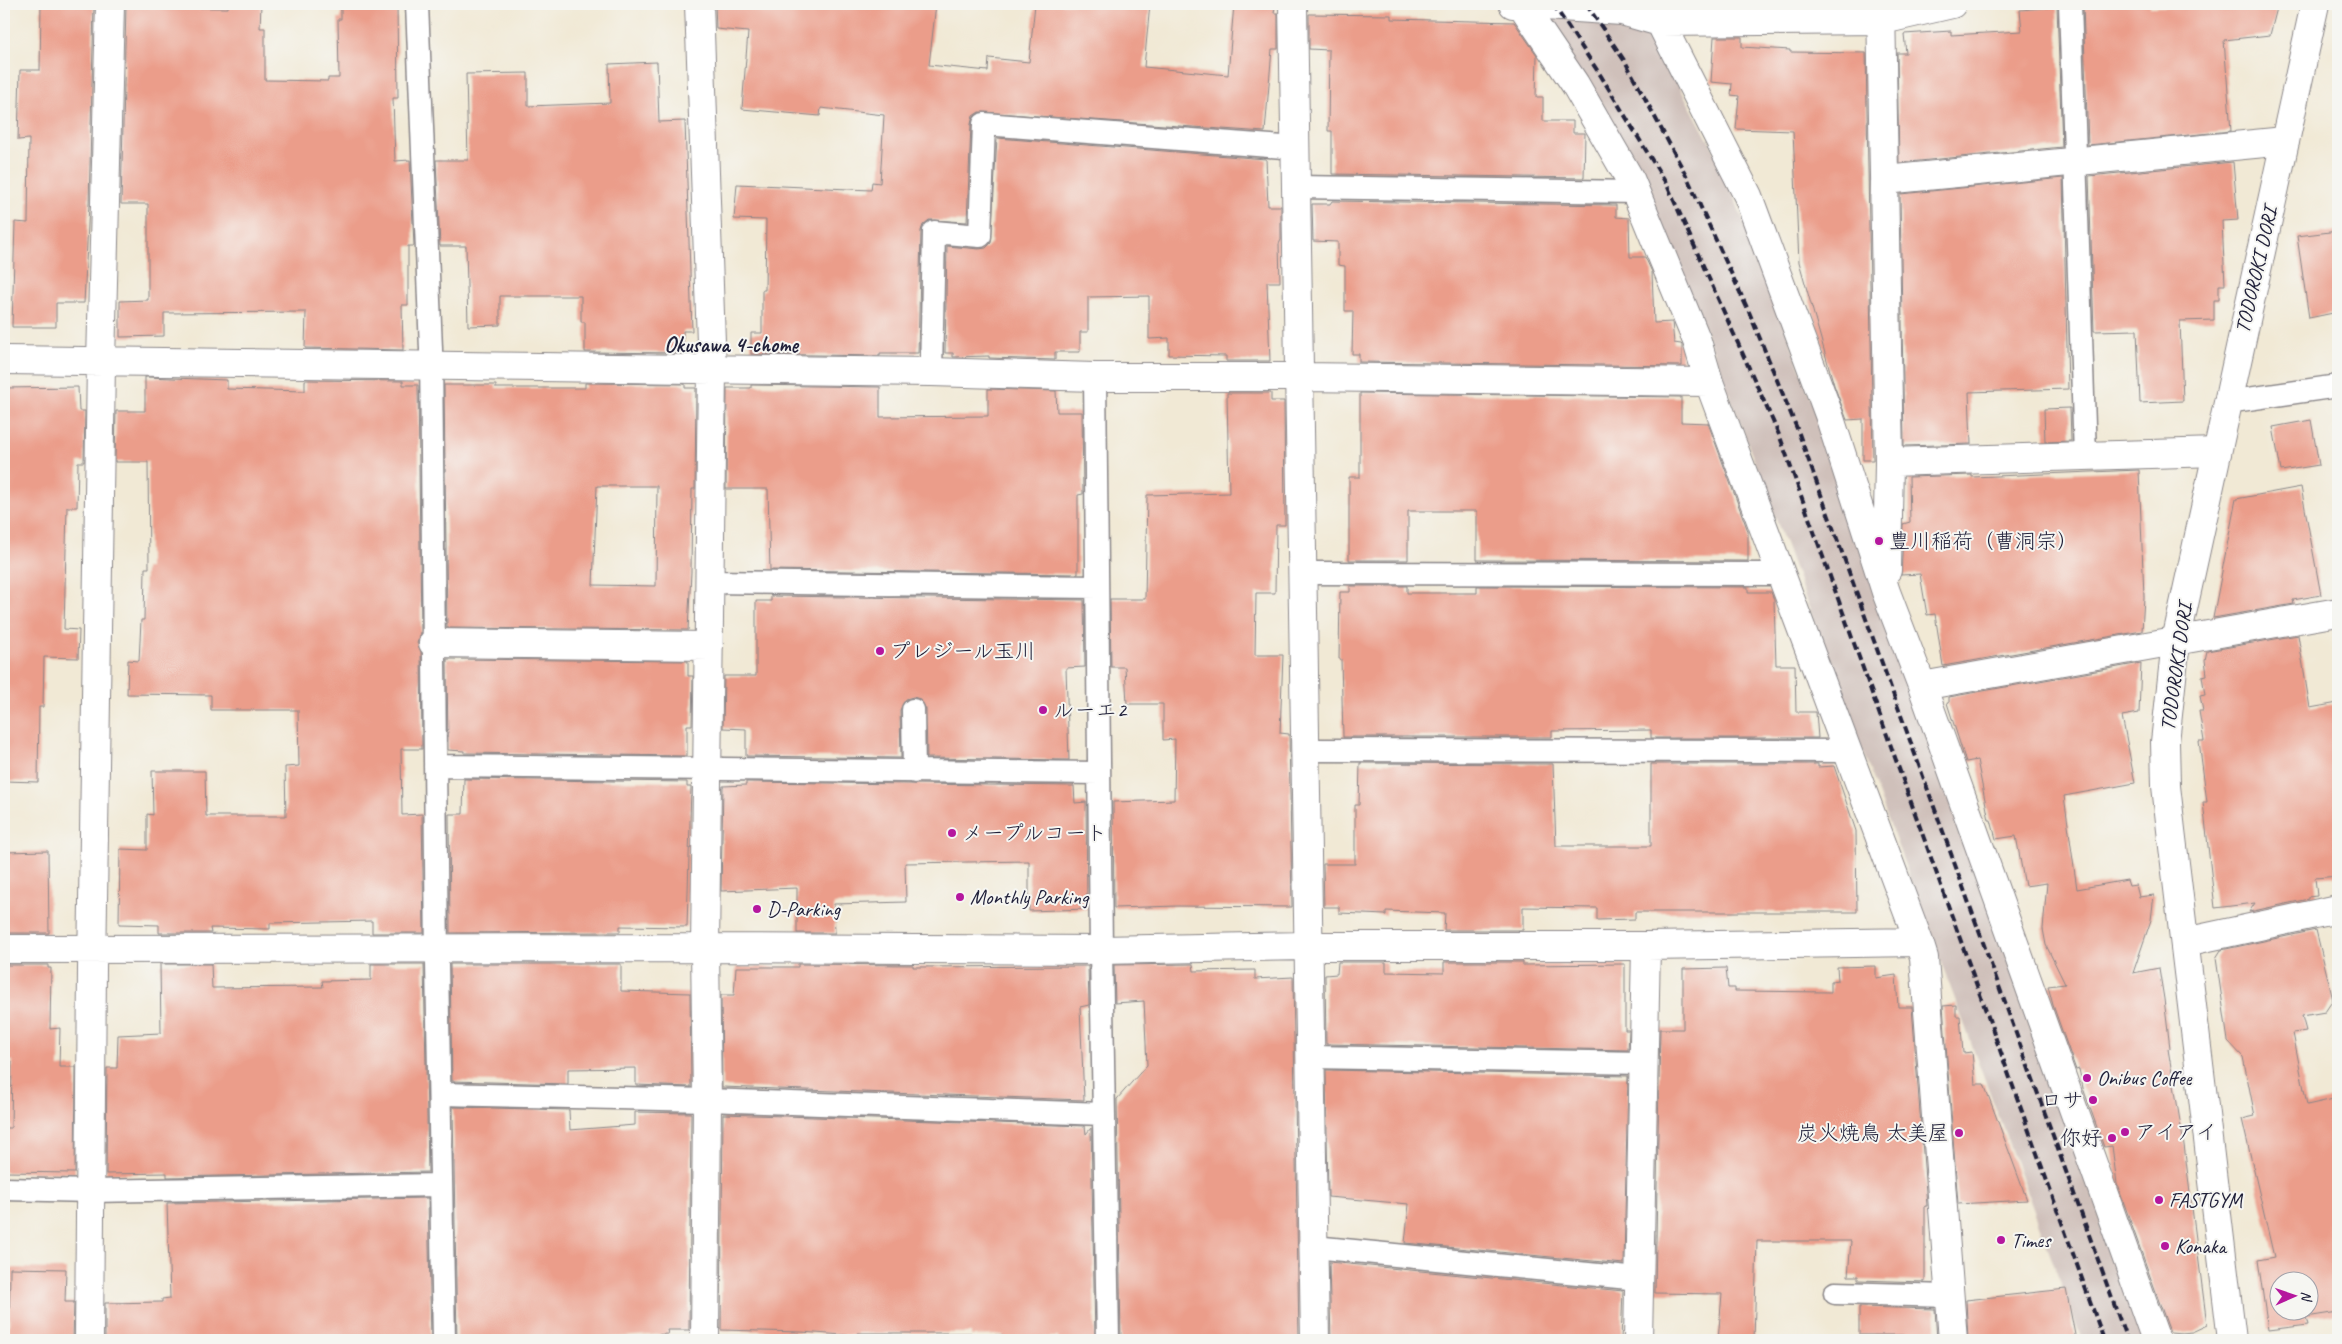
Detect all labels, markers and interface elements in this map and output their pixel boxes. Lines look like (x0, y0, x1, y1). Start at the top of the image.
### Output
street label: TODOROKI DORI (2229, 200, 2284, 335)
district label: Okusawa 4-chome (664, 331, 799, 359)
place label: 豊川稲荷（曹洞宗） (1889, 528, 2078, 554)
marker: 豊川稲荷（曹洞宗） (1873, 535, 1885, 547)
street label: TODOROKI DORI (2154, 597, 2198, 732)
place label: プレジール玉川 (890, 638, 1036, 664)
marker: プレジール玉川 (874, 645, 886, 657)
place label: ルーエ2 (1053, 697, 1128, 723)
marker: ルーエ2 (1037, 704, 1049, 716)
place label: メープルコート (962, 820, 1107, 846)
marker: メープルコート (946, 827, 958, 839)
place label: Monthly Parking (970, 884, 1090, 910)
marker: Monthly Parking (954, 891, 966, 903)
place label: D-Parking (767, 896, 842, 922)
marker: D-Parking (751, 903, 763, 915)
place label: Onibus Coffee (2097, 1065, 2193, 1091)
marker: Onibus Coffee (2081, 1072, 2093, 1084)
place label: ロサ (2041, 1087, 2083, 1113)
marker: ロサ (2087, 1094, 2099, 1106)
place label: アイアイ (2135, 1119, 2216, 1145)
place label: 炭火焼鳥 太美屋 (1797, 1120, 1949, 1146)
place label: 你好 (2060, 1125, 2102, 1151)
marker: アイアイ (2119, 1126, 2131, 1138)
marker: 炭火焼鳥 太美屋 (1953, 1127, 1965, 1139)
marker: 你好 (2106, 1132, 2118, 1144)
place label: FASTGYM (2169, 1187, 2243, 1213)
marker: FASTGYM (2153, 1194, 2165, 1206)
place label: Times (2011, 1227, 2052, 1253)
place label: Konaka (2175, 1233, 2228, 1259)
marker: Times (1995, 1234, 2007, 1246)
marker: Konaka (2159, 1240, 2171, 1252)
north arrow (2270, 1272, 2320, 1322)
text: N (2298, 1291, 2315, 1303)

